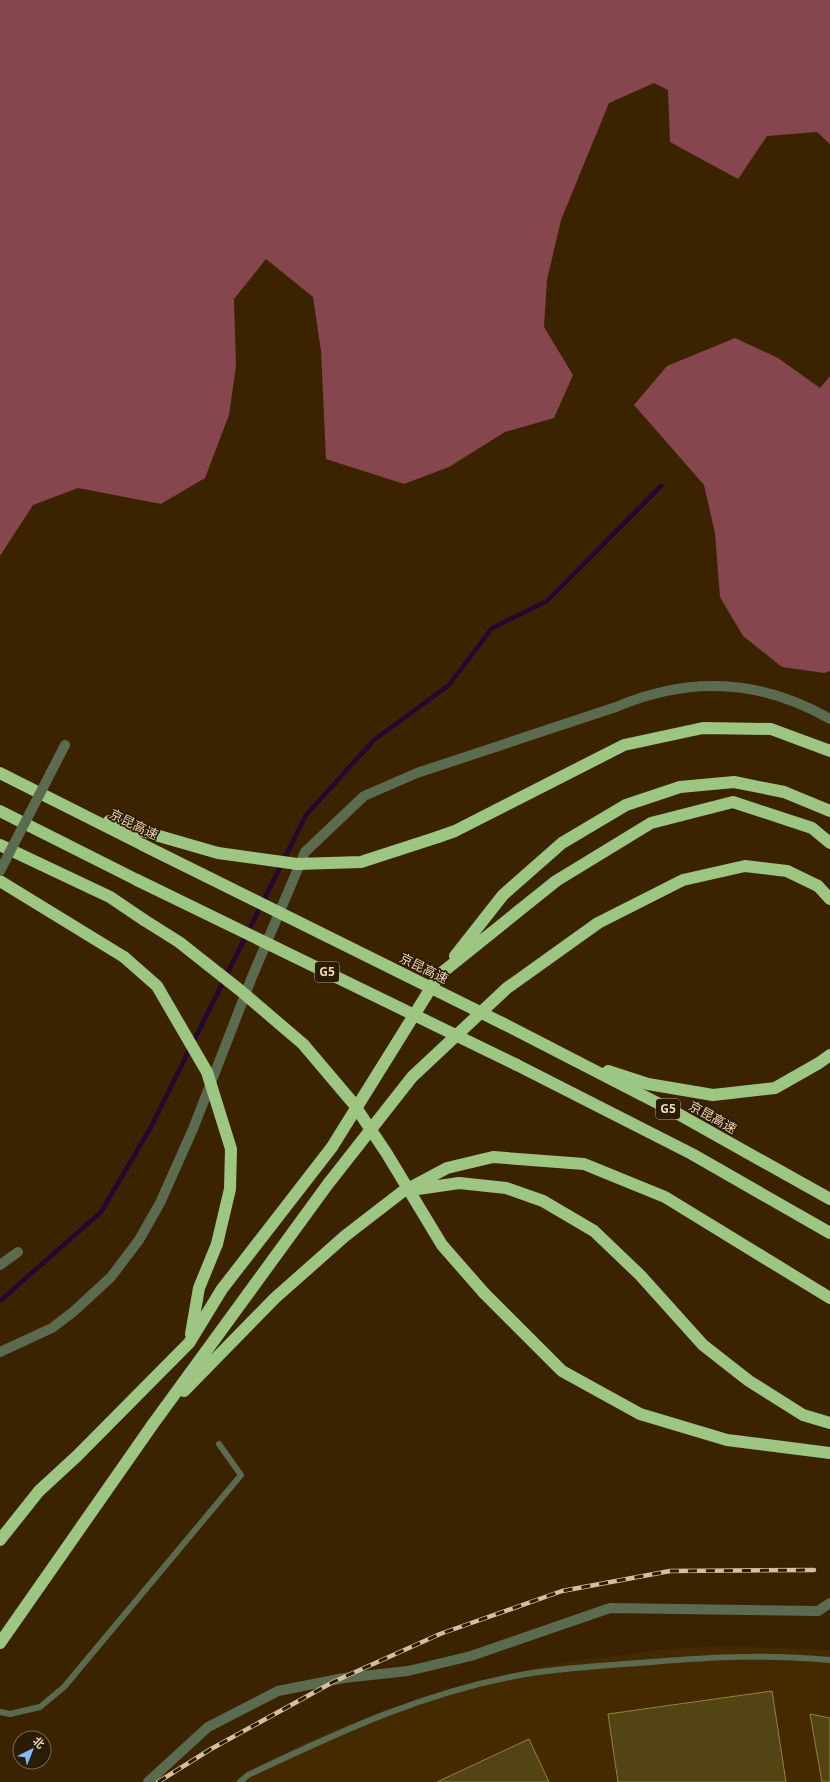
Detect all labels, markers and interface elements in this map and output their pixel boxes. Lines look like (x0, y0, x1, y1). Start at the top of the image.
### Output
street label: 京昆高速 (107, 805, 161, 843)
street label: 京昆高速 (397, 949, 451, 987)
road number: G5 (315, 962, 339, 982)
street label: 京昆高速 (686, 1097, 740, 1137)
road number: G5 (656, 1099, 680, 1119)
north arrow (12, 1730, 52, 1770)
text: 北 (30, 1733, 48, 1752)

